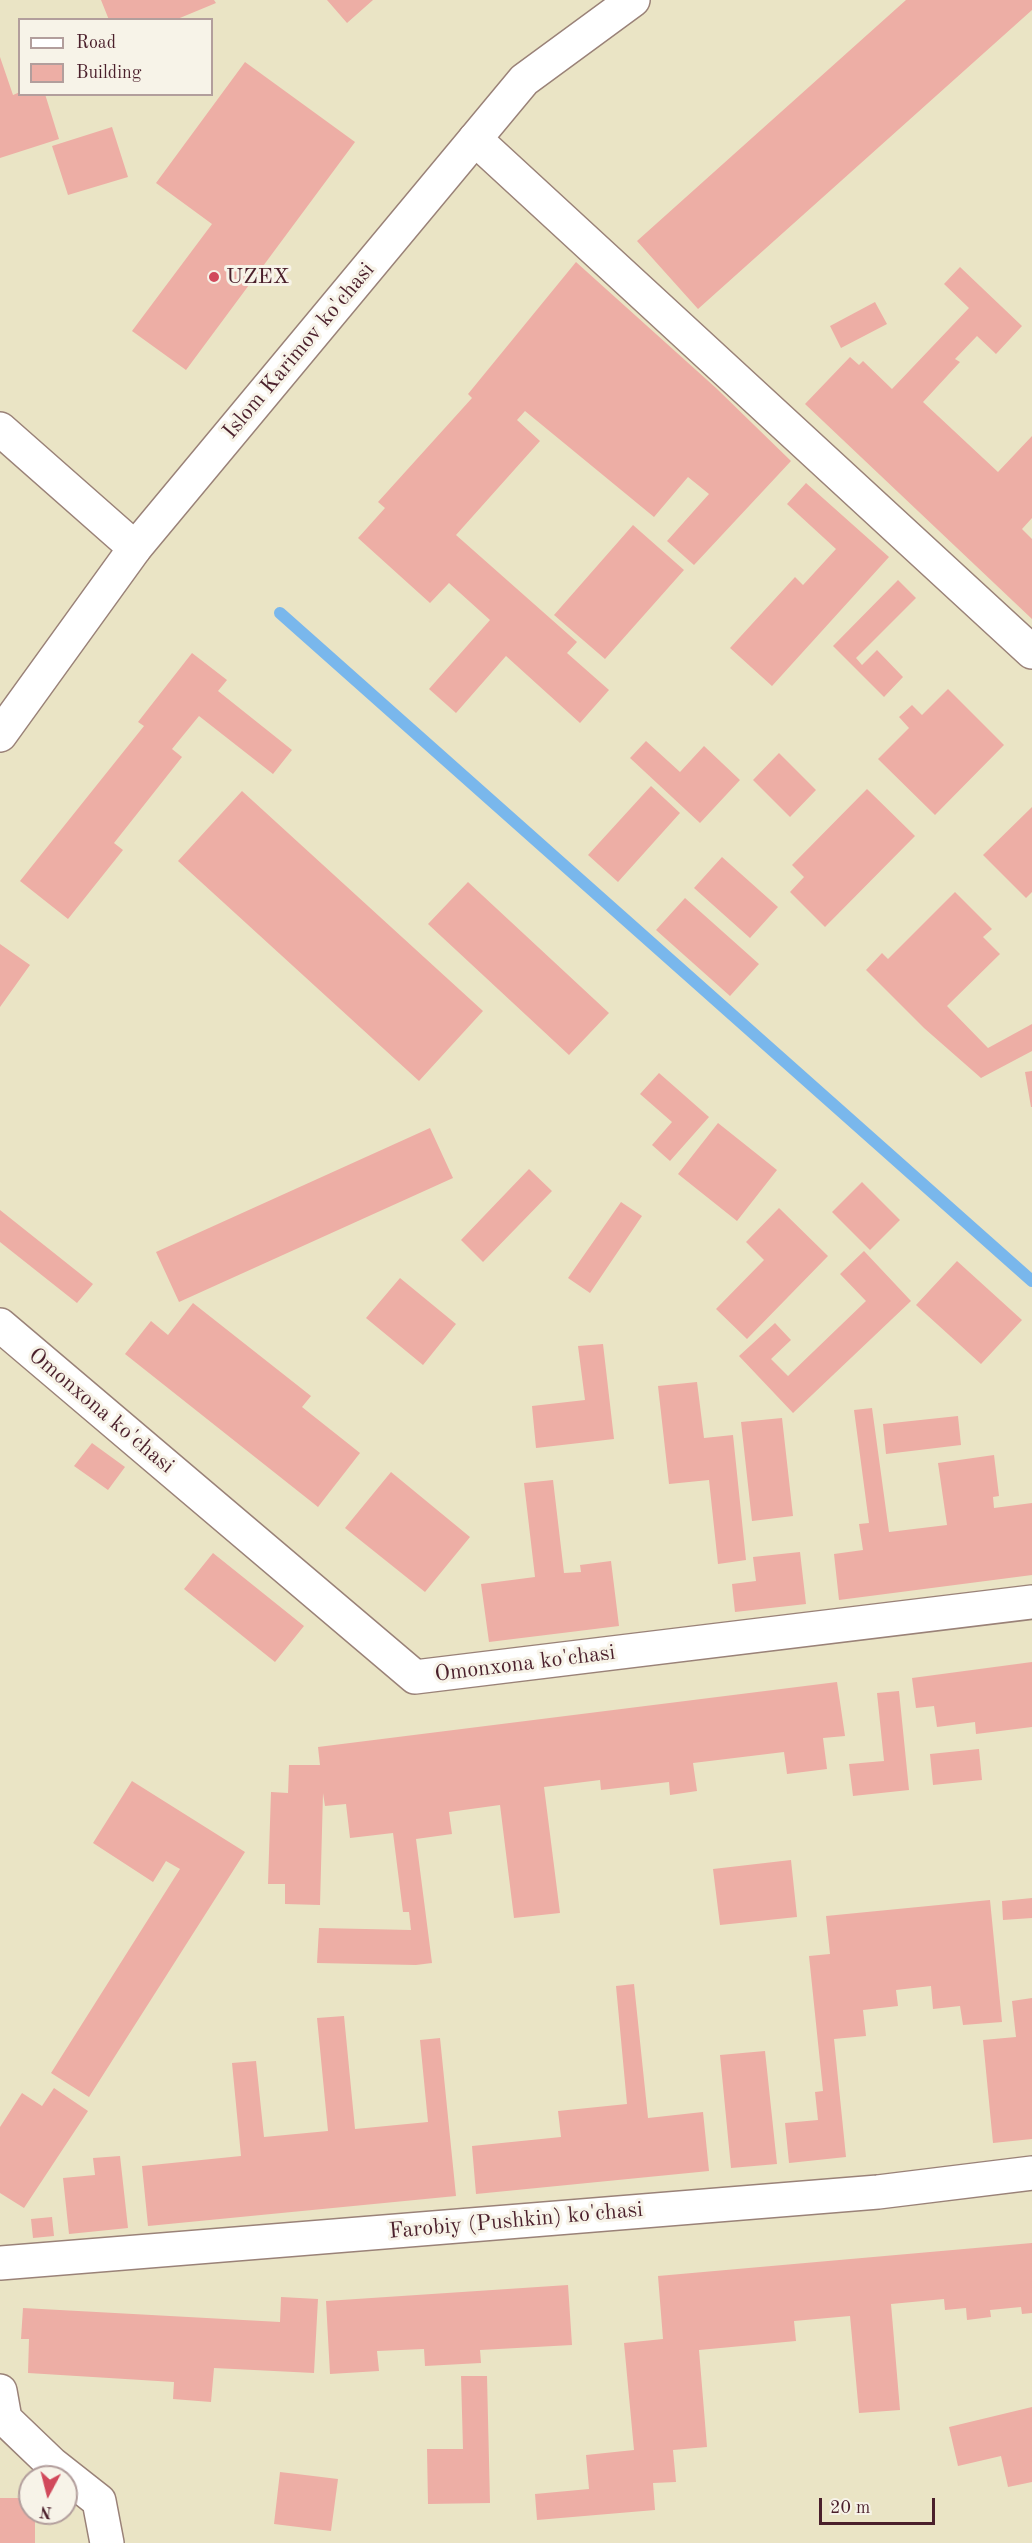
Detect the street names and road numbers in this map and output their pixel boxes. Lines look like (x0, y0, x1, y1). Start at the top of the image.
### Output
street label: Islom Karimov ko'chasi (218, 257, 380, 445)
street label: Omonxona ko'chasi (23, 1342, 179, 1480)
street label: Omonxona ko'chasi (433, 1640, 617, 1688)
street label: Farobiy (Pushkin) ko'chasi (388, 2197, 644, 2245)

